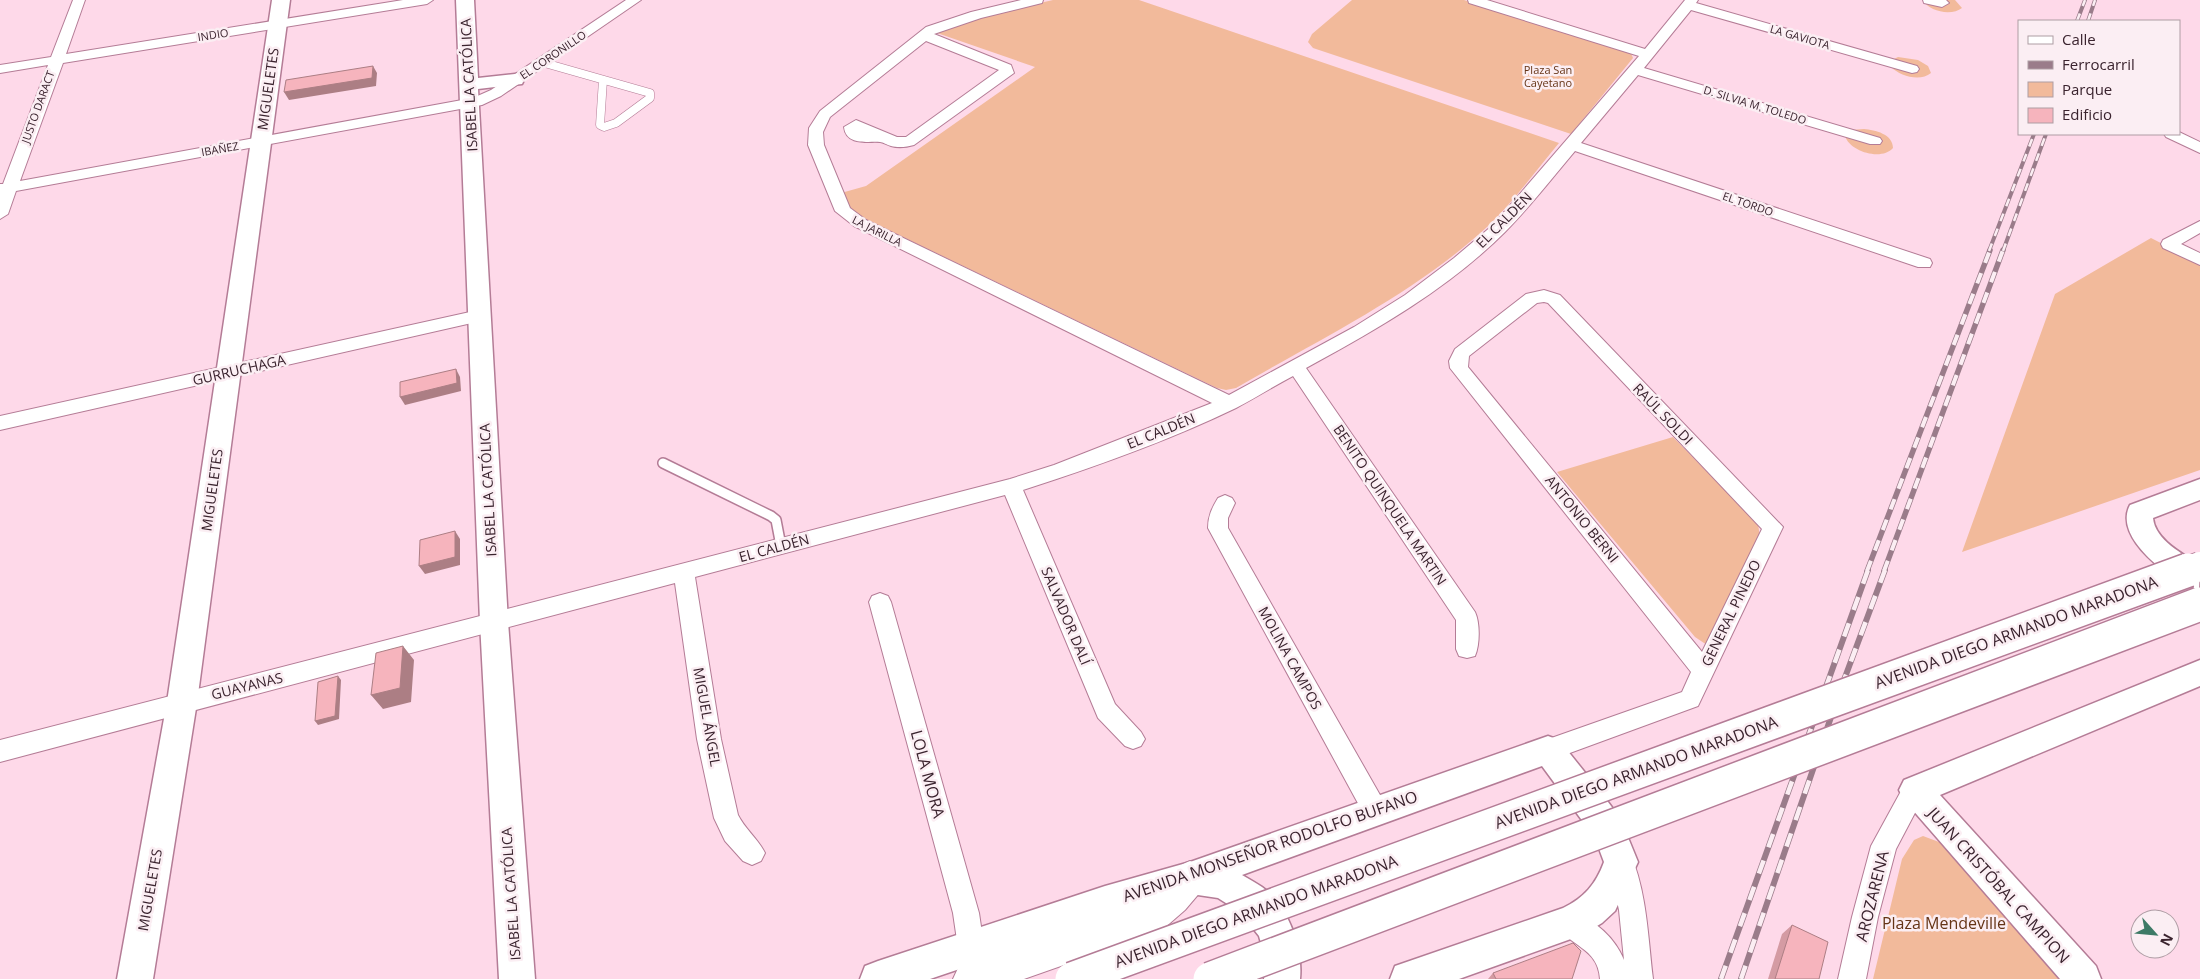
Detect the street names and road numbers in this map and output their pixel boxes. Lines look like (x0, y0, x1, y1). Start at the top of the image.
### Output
street label: ISABEL LA CATÓLICA (456, 18, 481, 152)
street label: LA GAVIOTA (1768, 21, 1832, 52)
street label: INDIO (196, 25, 229, 44)
street label: EL CORONILLO (517, 27, 589, 82)
street label: MIGUELETES (252, 47, 283, 131)
street label: JUSTO DARACT (17, 68, 58, 146)
street label: D. SILVIA M. TOLEDO (1702, 82, 1808, 127)
street label: IBAÑEZ (200, 138, 240, 159)
street label: EL CALDÉN (1471, 187, 1536, 252)
street label: EL TORDO (1721, 188, 1775, 219)
street label: LA JARILLA (850, 212, 905, 249)
street label: GURRUCHAGA (191, 350, 287, 389)
street label: RAÚL SOLDI (1629, 379, 1697, 449)
street label: EL CALDÉN (1124, 408, 1198, 453)
street label: BENITO QUINQUELA MARTIN (1329, 421, 1451, 589)
street label: ISABEL LA CATÓLICA (475, 423, 500, 557)
street label: MIGUELETES (196, 448, 227, 532)
street label: ANTONIO BERNI (1541, 471, 1623, 566)
street label: EL CALDÉN (737, 529, 811, 566)
street label: GENERAL PINEDO (1696, 556, 1765, 669)
street label: SALVADOR DALÍ (1037, 564, 1096, 668)
street label: AVENIDA DIEGO ARMANDO MARADONA (1871, 570, 2161, 694)
street label: MOLINA CAMPOS (1254, 603, 1327, 713)
street label: MIGUEL ÁNGEL (689, 666, 726, 768)
street label: GUAYANAS (209, 667, 285, 704)
street label: AVENIDA DIEGO ARMANDO MARADONA (1491, 710, 1781, 834)
street label: LOLA MORA (906, 728, 951, 821)
street label: AVENIDA MONSEÑOR RODOLFO BUFANO (1120, 785, 1420, 907)
street label: JUAN CRISTÓBAL CAMPION (1922, 801, 2075, 968)
street label: ISABEL LA CATÓLICA (496, 827, 525, 961)
street label: MIGUELETES (133, 847, 166, 932)
street label: AROZARENA (1850, 848, 1894, 944)
street label: AVENIDA DIEGO ARMANDO MARADONA (1111, 849, 1401, 973)

